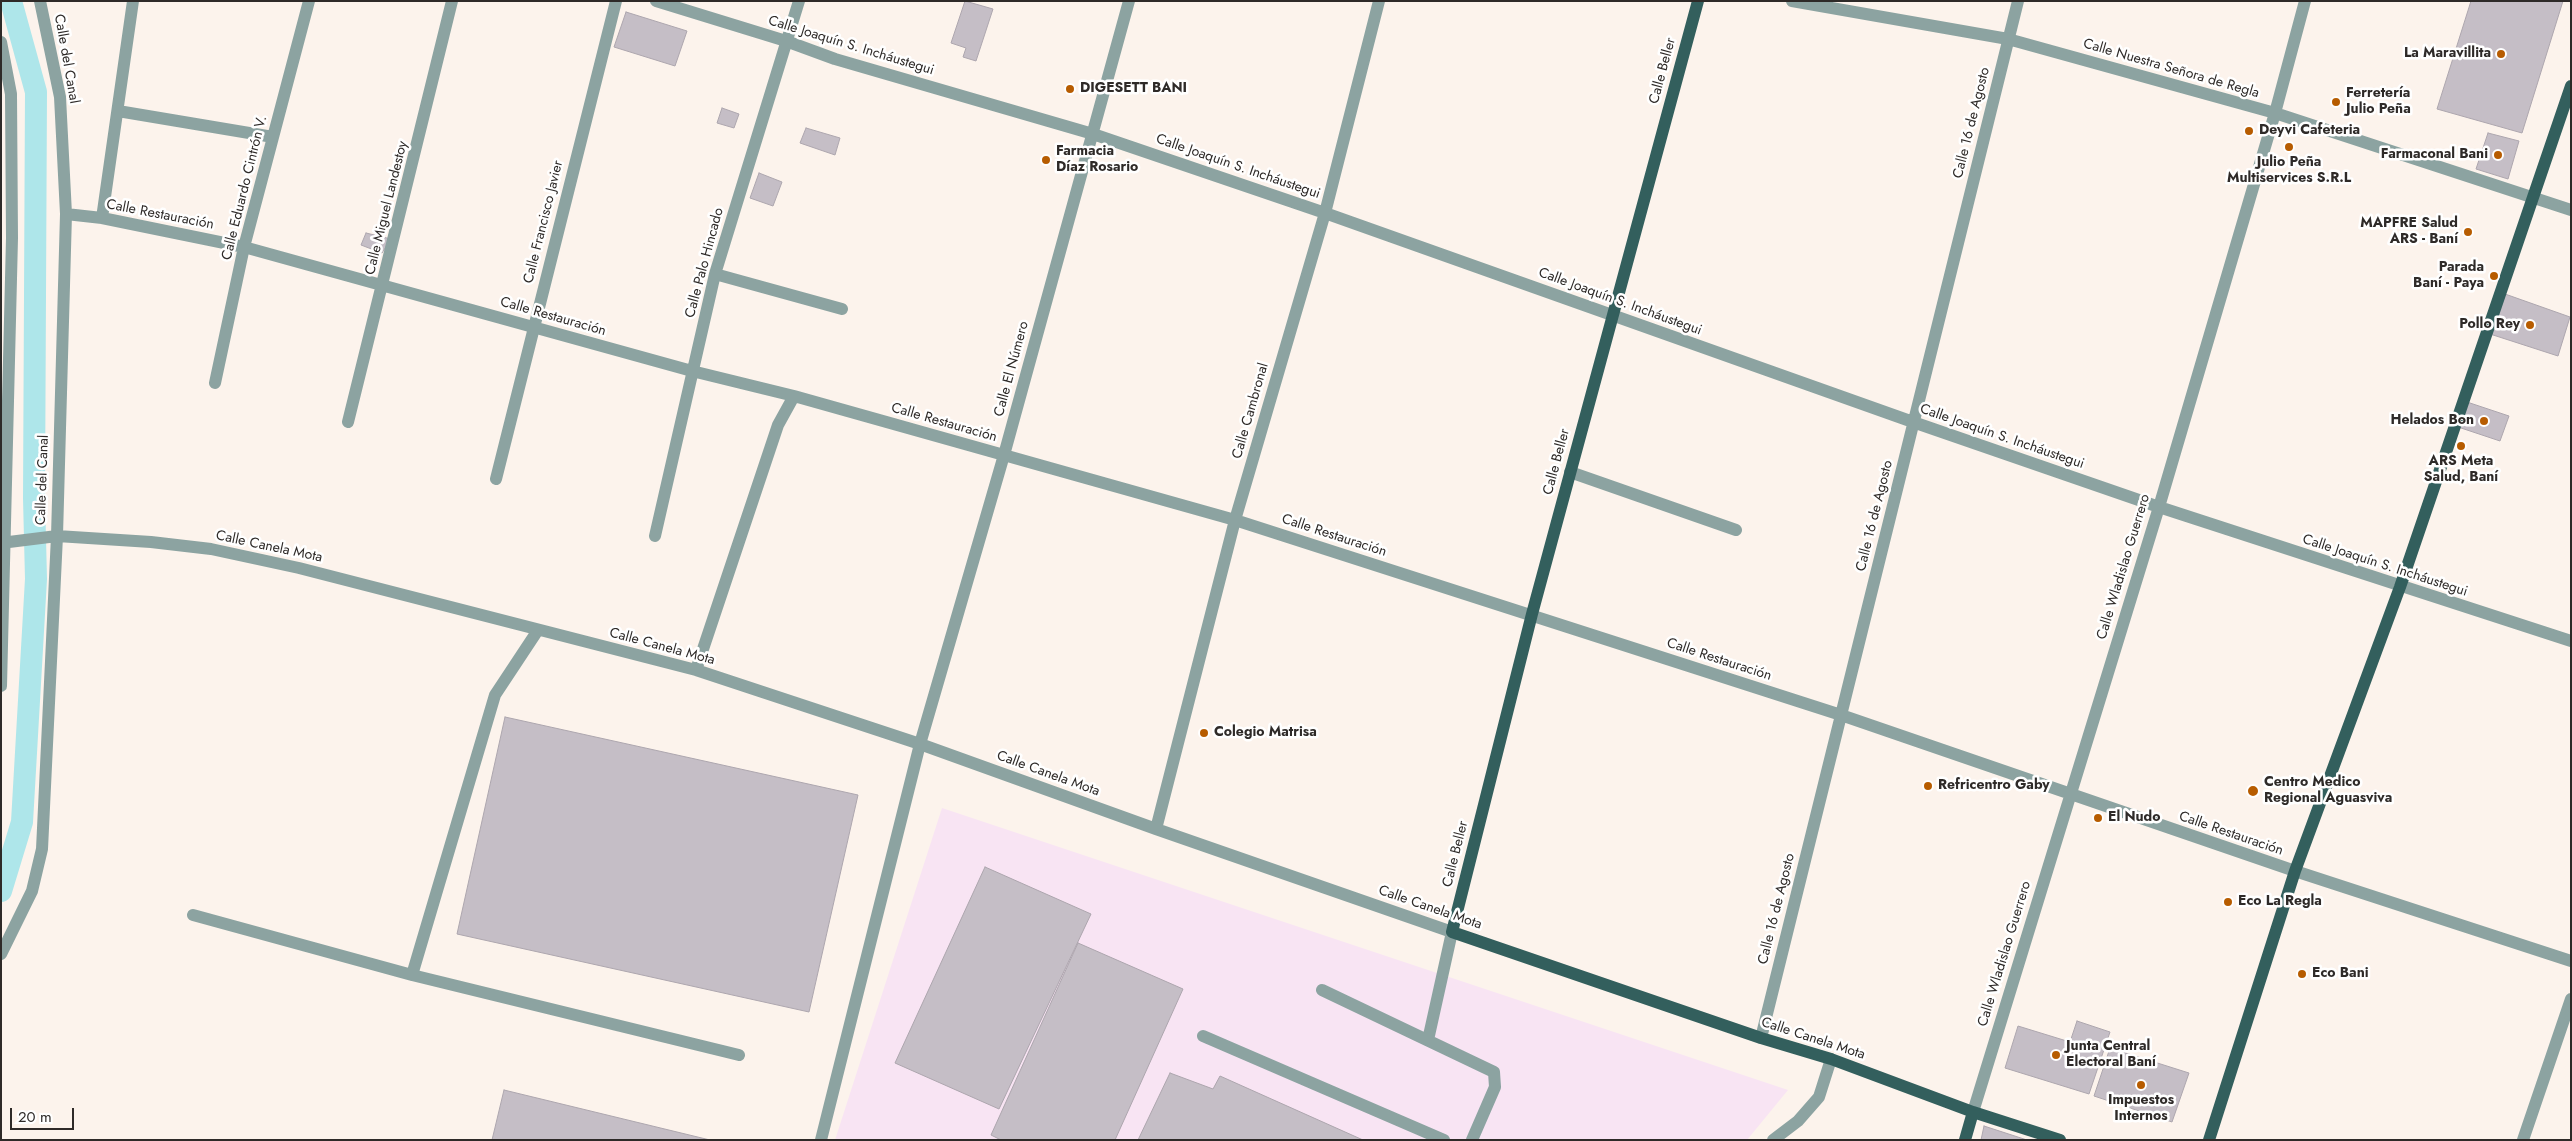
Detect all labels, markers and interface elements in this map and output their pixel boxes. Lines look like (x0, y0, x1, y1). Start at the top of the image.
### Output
street label: Calle del Canal (50, 13, 82, 105)
street label: Calle Joaquín S. Incháustegui (766, 13, 936, 79)
street label: Calle Beller (1646, 36, 1680, 106)
street label: Calle Nuestra Señora de Regla (2081, 36, 2261, 102)
place label: La Maravillita (2404, 46, 2491, 62)
marker: La Maravillita (2495, 48, 2507, 60)
street label: Calle 16 de Agosto (1950, 66, 1994, 180)
place label: DIGESETT BANI (1080, 81, 1187, 97)
marker: DIGESETT BANI (1064, 83, 1076, 95)
place label: Ferretería Julio Peña (2346, 86, 2411, 118)
marker: Ferretería Julio Peña (2330, 96, 2342, 108)
street label: Calle Eduardo Cintrón V. (219, 114, 271, 262)
place label: Deyvi Cafeteria (2259, 123, 2360, 139)
marker: Deyvi Cafeteria (2243, 125, 2255, 137)
street label: Calle Joaquín S. Incháustegui (1154, 131, 1322, 203)
street label: Calle Miguel Landestoy (362, 139, 412, 277)
marker: Julio Peña Multiservices S.R.L (2283, 141, 2295, 153)
place label: Farmacia Díaz Rosario (1056, 144, 1138, 176)
place label: Farmaconal Bani (2381, 147, 2488, 163)
marker: Farmaconal Bani (2492, 149, 2504, 161)
marker: Farmacia Díaz Rosario (1040, 154, 1052, 166)
place label: Julio Peña Multiservices S.R.L (2227, 155, 2351, 188)
street label: Calle Francisco Javier (521, 159, 567, 285)
street label: Calle Restauración (105, 196, 215, 234)
street label: Calle Palo Hincado (682, 206, 728, 320)
place label: MAPFRE Salud ARS - Baní (2360, 216, 2458, 248)
marker: MAPFRE Salud ARS - Baní (2462, 226, 2474, 238)
place label: Parada Baní - Paya (2413, 260, 2484, 292)
street label: Calle Joaquín S. Incháustegui (1536, 265, 1704, 339)
marker: Parada Baní - Paya (2488, 270, 2500, 282)
street label: Calle Restauración (498, 294, 608, 340)
place label: Pollo Rey (2459, 317, 2520, 333)
marker: Pollo Rey (2524, 319, 2536, 331)
street label: Calle El Número (991, 320, 1033, 418)
street label: Calle Cambronal (1229, 361, 1273, 461)
street label: Calle Restauración (889, 400, 999, 446)
street label: Calle Joaquín S. Incháustegui (1918, 401, 2086, 473)
place label: Helados Bon (2391, 413, 2474, 429)
marker: Helados Bon (2478, 415, 2490, 427)
street label: Calle Beller (1540, 427, 1574, 497)
street label: Calle del Canal (33, 435, 53, 525)
marker: ARS Meta Salud, Baní (2455, 440, 2467, 452)
place label: ARS Meta Salud, Baní (2424, 454, 2498, 487)
street label: Calle 16 de Agosto (1853, 459, 1897, 573)
street label: Calle Wladislao Guerrero (2094, 492, 2154, 642)
street label: Calle Restauración (1279, 511, 1389, 561)
street label: Calle Canela Mota (214, 528, 324, 566)
street label: Calle Joaquín S. Incháustegui (2300, 531, 2470, 601)
street label: Calle Canela Mota (608, 625, 716, 669)
street label: Calle Restauración (1664, 635, 1774, 685)
place label: Colegio Matrisa (1214, 725, 1317, 741)
marker: Colegio Matrisa (1198, 727, 1210, 739)
street label: Calle Canela Mota (994, 748, 1102, 800)
place label: Centro Medico Regional Aguasviva (2264, 775, 2392, 808)
place label: Refricentro Gaby (1938, 778, 2050, 794)
marker: Refricentro Gaby (1922, 780, 1934, 792)
marker: Centro Medico Regional Aguasviva (2246, 784, 2260, 798)
street label: Calle Restauración (2177, 808, 2285, 860)
place label: El Nudo (2108, 810, 2160, 826)
marker: El Nudo (2092, 812, 2104, 824)
street label: Calle Beller (1440, 819, 1472, 889)
street label: Calle 16 de Agosto (1755, 852, 1799, 966)
street label: Calle Wladislao Guerrero (1975, 879, 2035, 1029)
street label: Calle Canela Mota (1376, 882, 1484, 934)
place label: Eco La Regla (2238, 894, 2322, 910)
marker: Eco La Regla (2222, 896, 2234, 908)
place label: Eco Bani (2312, 966, 2369, 982)
marker: Eco Bani (2296, 968, 2308, 980)
street label: Calle Canela Mota (1759, 1014, 1867, 1064)
place label: Junta Central Electoral Baní (2066, 1039, 2156, 1072)
marker: Junta Central Electoral Baní (2050, 1049, 2062, 1061)
marker: Impuestos Internos (2135, 1079, 2147, 1091)
place label: Impuestos Internos (2108, 1093, 2174, 1126)
scale bar (12, 1098, 76, 1130)
text: 20 m (18, 1106, 52, 1128)

